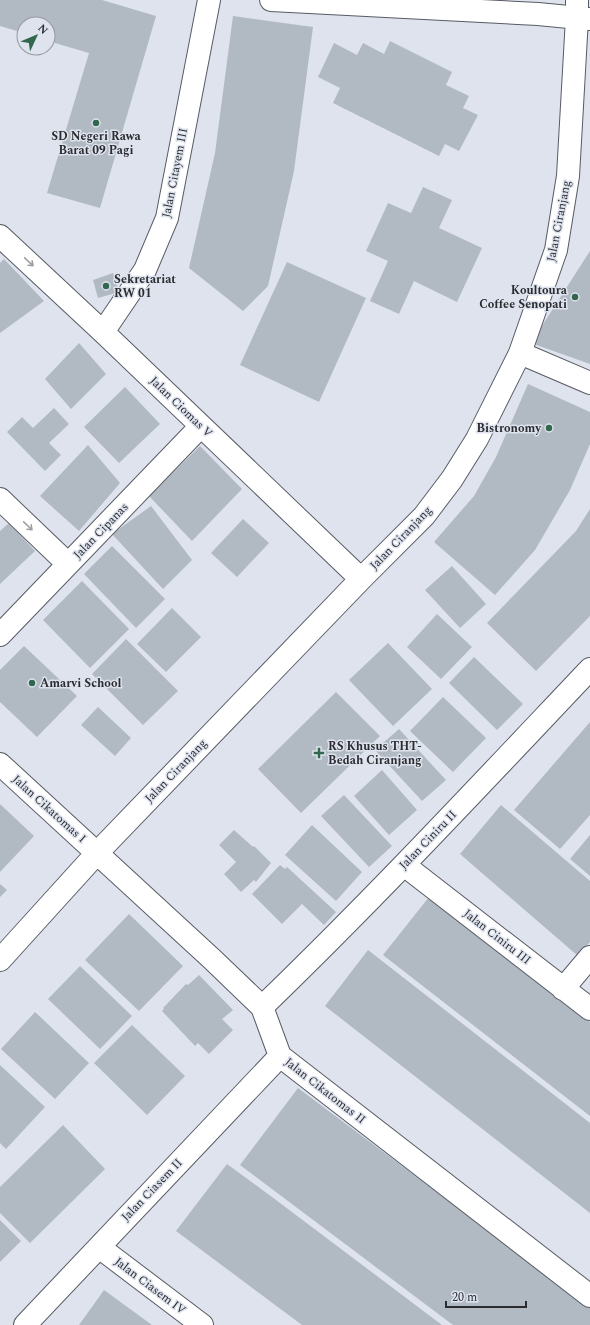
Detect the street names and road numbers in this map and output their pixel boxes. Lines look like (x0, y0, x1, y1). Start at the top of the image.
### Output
street label: Jalan Citayem III (157, 127, 193, 219)
street label: Jalan Ciranjang (542, 179, 576, 263)
street label: Jalan Ciomas V (145, 372, 217, 442)
street label: Jalan Cipanas (69, 498, 133, 564)
street label: Jalan Ciranjang (365, 502, 437, 574)
street label: Jalan Ciranjang (140, 735, 212, 807)
street label: Jalan Cikatomas I (8, 770, 90, 848)
street label: Jalan Ciniru II (395, 806, 461, 874)
street label: Jalan Ciniru III (459, 905, 535, 969)
street label: Jalan Cikatomas II (280, 1053, 370, 1129)
street label: Jalan Ciasem II (117, 1154, 187, 1226)
street label: Jalan Ciasem IV (110, 1253, 190, 1319)

